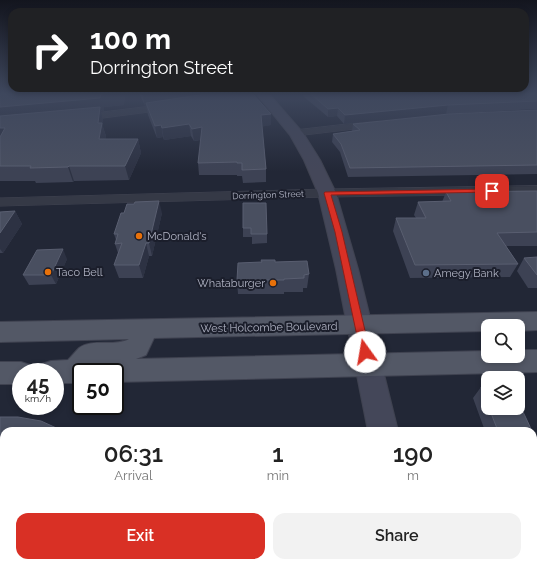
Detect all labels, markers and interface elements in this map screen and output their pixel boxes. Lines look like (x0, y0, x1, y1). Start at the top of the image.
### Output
text: 100 m (90, 23, 171, 56)
icon: right (24, 24, 76, 76)
text: Dorrington Street (90, 57, 233, 78)
pin (475, 174, 509, 208)
icon: arrive (481, 180, 503, 202)
street label: Dorrington Street (232, 189, 304, 201)
place label: McDonald's (147, 230, 207, 243)
marker: McDonald's (134, 231, 144, 241)
place label: Taco Bell (56, 266, 103, 279)
marker: Taco Bell (43, 267, 53, 277)
place label: Amegy Bank (434, 267, 499, 280)
marker: Amegy Bank (421, 268, 431, 278)
place label: Whataburger (197, 277, 265, 290)
marker: Whataburger (268, 278, 278, 288)
map controls (481, 319, 525, 415)
button: search (481, 319, 525, 363)
street label: West Holcombe Boulevard (200, 320, 338, 335)
position arrow (344, 331, 386, 373)
speed limit sign: 50 (72, 363, 124, 415)
button: layers (481, 371, 525, 415)
text: 45 (27, 372, 49, 396)
text: km/h (25, 393, 51, 404)
text: 06:31 (104, 439, 163, 468)
text: 1 (272, 439, 284, 468)
text: 190 (393, 439, 433, 468)
text: Arrival (114, 468, 152, 483)
text: min (267, 468, 289, 483)
text: m (407, 468, 419, 483)
button: Exit (16, 513, 265, 559)
button: Share (273, 513, 521, 559)

